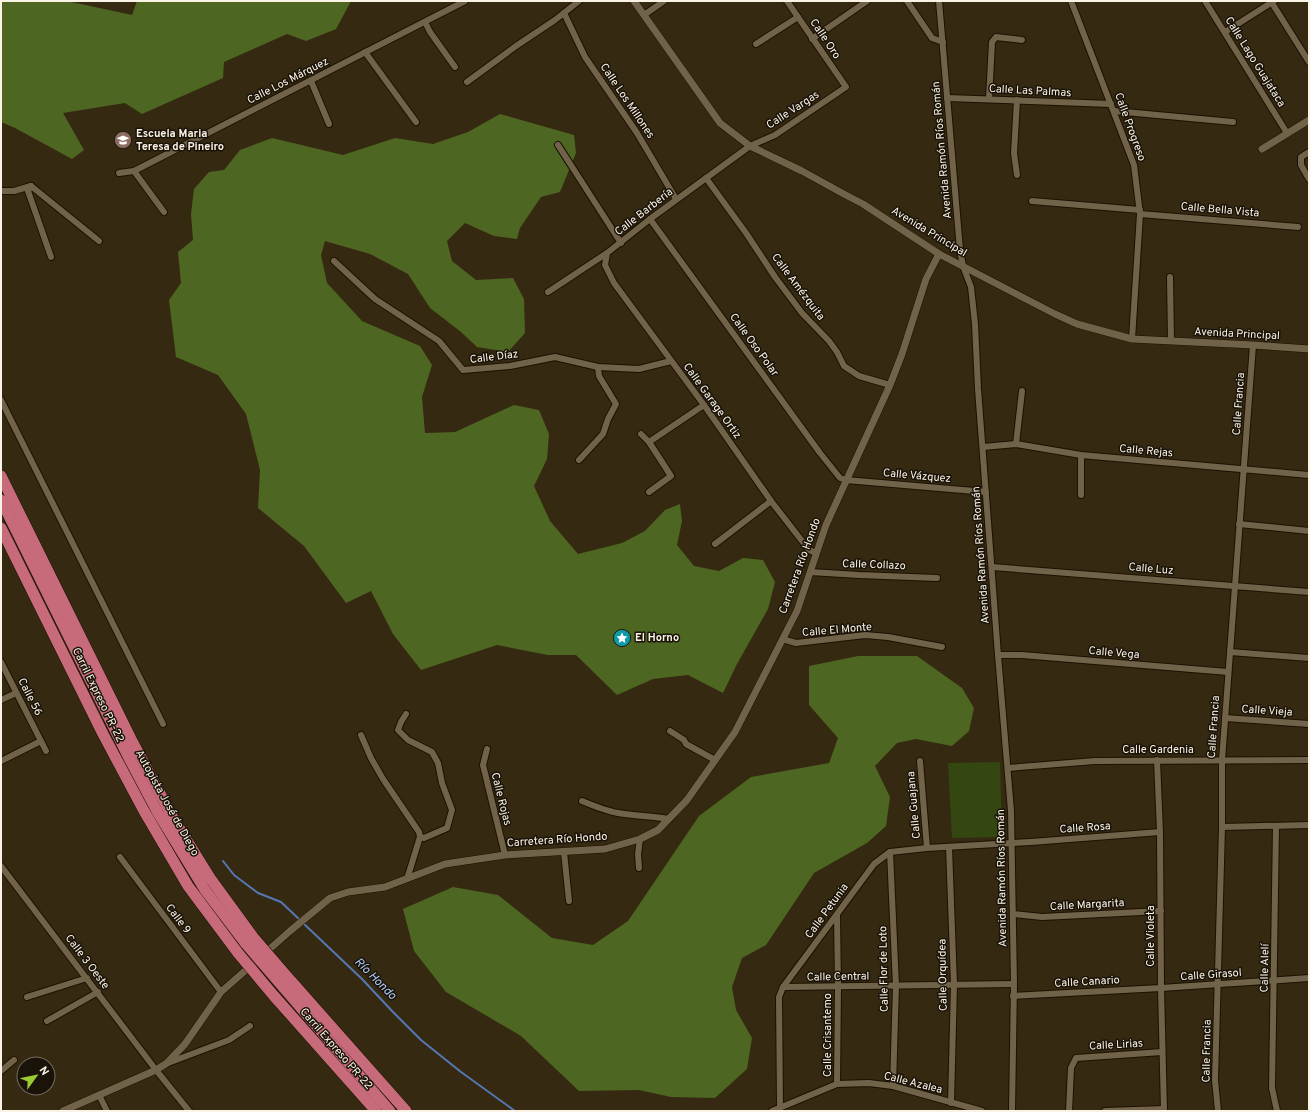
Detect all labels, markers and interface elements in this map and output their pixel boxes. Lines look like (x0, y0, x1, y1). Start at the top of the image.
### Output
street label: Calle Lago Guajataca (1222, 14, 1289, 110)
street label: Calle Oro (807, 16, 843, 62)
street label: Calle Los Márquez (245, 54, 331, 108)
street label: Calle Los Millones (597, 61, 657, 141)
street label: Avenida Ramón Ríos Román (929, 81, 955, 219)
street label: Calle Las Palmas (988, 82, 1072, 100)
street label: Calle Vargas (764, 88, 822, 132)
street label: Calle Progreso (1111, 91, 1149, 163)
place label: Escuela Maria Teresa de Pineiro (136, 127, 224, 154)
school or university icon: Escuela Maria Teresa de Pineiro (113, 130, 133, 150)
street label: Calle Barbería (612, 185, 676, 239)
street label: Calle Bella Vista (1180, 200, 1260, 220)
street label: Avenida Principal (889, 204, 969, 260)
street label: Calle Amézquita (768, 251, 828, 323)
street label: Calle Oso Polar (726, 311, 782, 380)
street label: Avenida Principal (1194, 325, 1280, 343)
street label: Calle Díaz (469, 347, 519, 367)
street label: Calle Garage Ortiz (680, 360, 744, 442)
street label: Calle Francia (1230, 372, 1248, 436)
street label: Calle Rejas (1119, 442, 1173, 460)
street label: Calle Vázquez (882, 466, 952, 486)
street label: Avenida Ramón Ríos Román (969, 486, 993, 624)
street label: Carretera Río Hondo (776, 516, 824, 616)
street label: Calle Collazo (842, 557, 906, 573)
street label: Calle Luz (1128, 560, 1174, 578)
street label: Calle El Monte (801, 620, 873, 640)
place icon: El Horno (612, 628, 632, 648)
place label: El Horno (635, 631, 679, 645)
street label: Calle Vega (1088, 644, 1140, 662)
street label: Carril Expreso PR-22 (69, 645, 127, 745)
street label: Calle 56 (15, 676, 45, 718)
street label: Calle Francia (1205, 695, 1223, 759)
street label: Calle Vieja (1241, 702, 1293, 720)
street label: Calle Gardenia (1122, 743, 1194, 757)
street label: Autopista José de Diego (132, 747, 202, 859)
street label: Calle Guajana (904, 770, 924, 839)
street label: Calle Rojas (488, 771, 514, 827)
street label: Avenida Ramón Ríos Román (994, 809, 1010, 947)
street label: Calle Rosa (1059, 819, 1111, 837)
street label: Carretera Río Hondo (506, 829, 608, 851)
street label: Calle Petunia (802, 880, 852, 941)
street label: Calle Margarita (1049, 896, 1125, 914)
street label: Calle 9 (162, 901, 194, 937)
street label: Calle Violeta (1144, 905, 1158, 967)
street label: Calle Flor de Loto (876, 926, 892, 1012)
street label: Calle 3 Oeste (62, 932, 112, 992)
street label: Calle Orquídea (935, 939, 951, 1011)
street label: Calle Alelí (1258, 942, 1272, 992)
water label: Río Hondo (350, 954, 400, 1004)
street label: Calle Girasol (1180, 966, 1242, 984)
street label: Calle Central (806, 969, 870, 985)
street label: Calle Canario (1054, 973, 1120, 991)
street label: Calle Crisantemo (821, 993, 835, 1077)
street label: Carril Expreso PR-22 (297, 1005, 375, 1093)
street label: Calle Francia (1199, 1019, 1215, 1083)
street label: Calle Lirias (1089, 1037, 1143, 1053)
north arrow (16, 1056, 56, 1096)
text: N (36, 1064, 52, 1078)
street label: Calle Azalea (882, 1069, 944, 1097)

